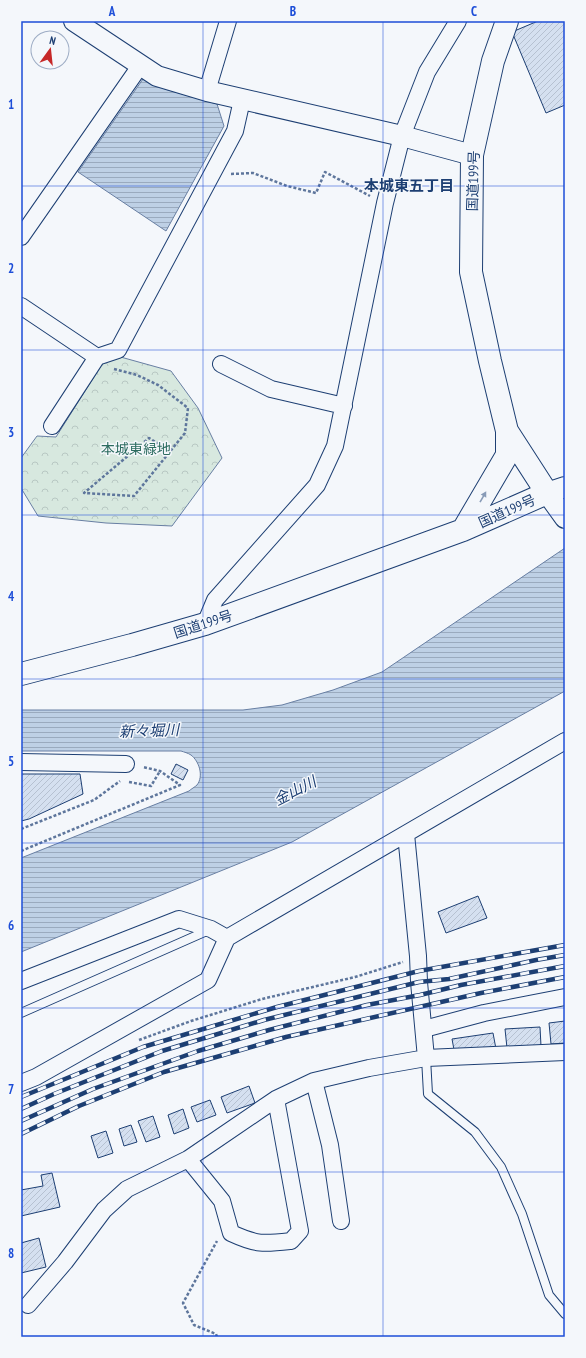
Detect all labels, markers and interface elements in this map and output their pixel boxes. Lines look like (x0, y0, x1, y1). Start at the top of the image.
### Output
text: A (108, 3, 116, 20)
text: B (290, 3, 296, 20)
text: C (471, 3, 477, 20)
north arrow (30, 30, 70, 70)
text: N (48, 33, 57, 48)
text: 1 (8, 96, 14, 113)
street label: 国道199号 (463, 150, 483, 212)
district label: 本城東五丁目 (364, 176, 454, 195)
text: 2 (8, 260, 14, 277)
text: 3 (8, 424, 14, 441)
park label: 本城東緑地 (101, 440, 171, 458)
street label: 国道199号 (476, 490, 538, 532)
one-way arrow (479, 491, 486, 503)
text: 4 (8, 588, 15, 605)
street label: 国道199号 (171, 606, 235, 642)
water label: 新々堀川 (119, 720, 181, 741)
text: 5 (8, 753, 14, 770)
water label: 金山川 (270, 771, 321, 809)
text: 6 (8, 917, 14, 934)
text: 7 (8, 1081, 14, 1098)
text: 8 (8, 1245, 14, 1262)

